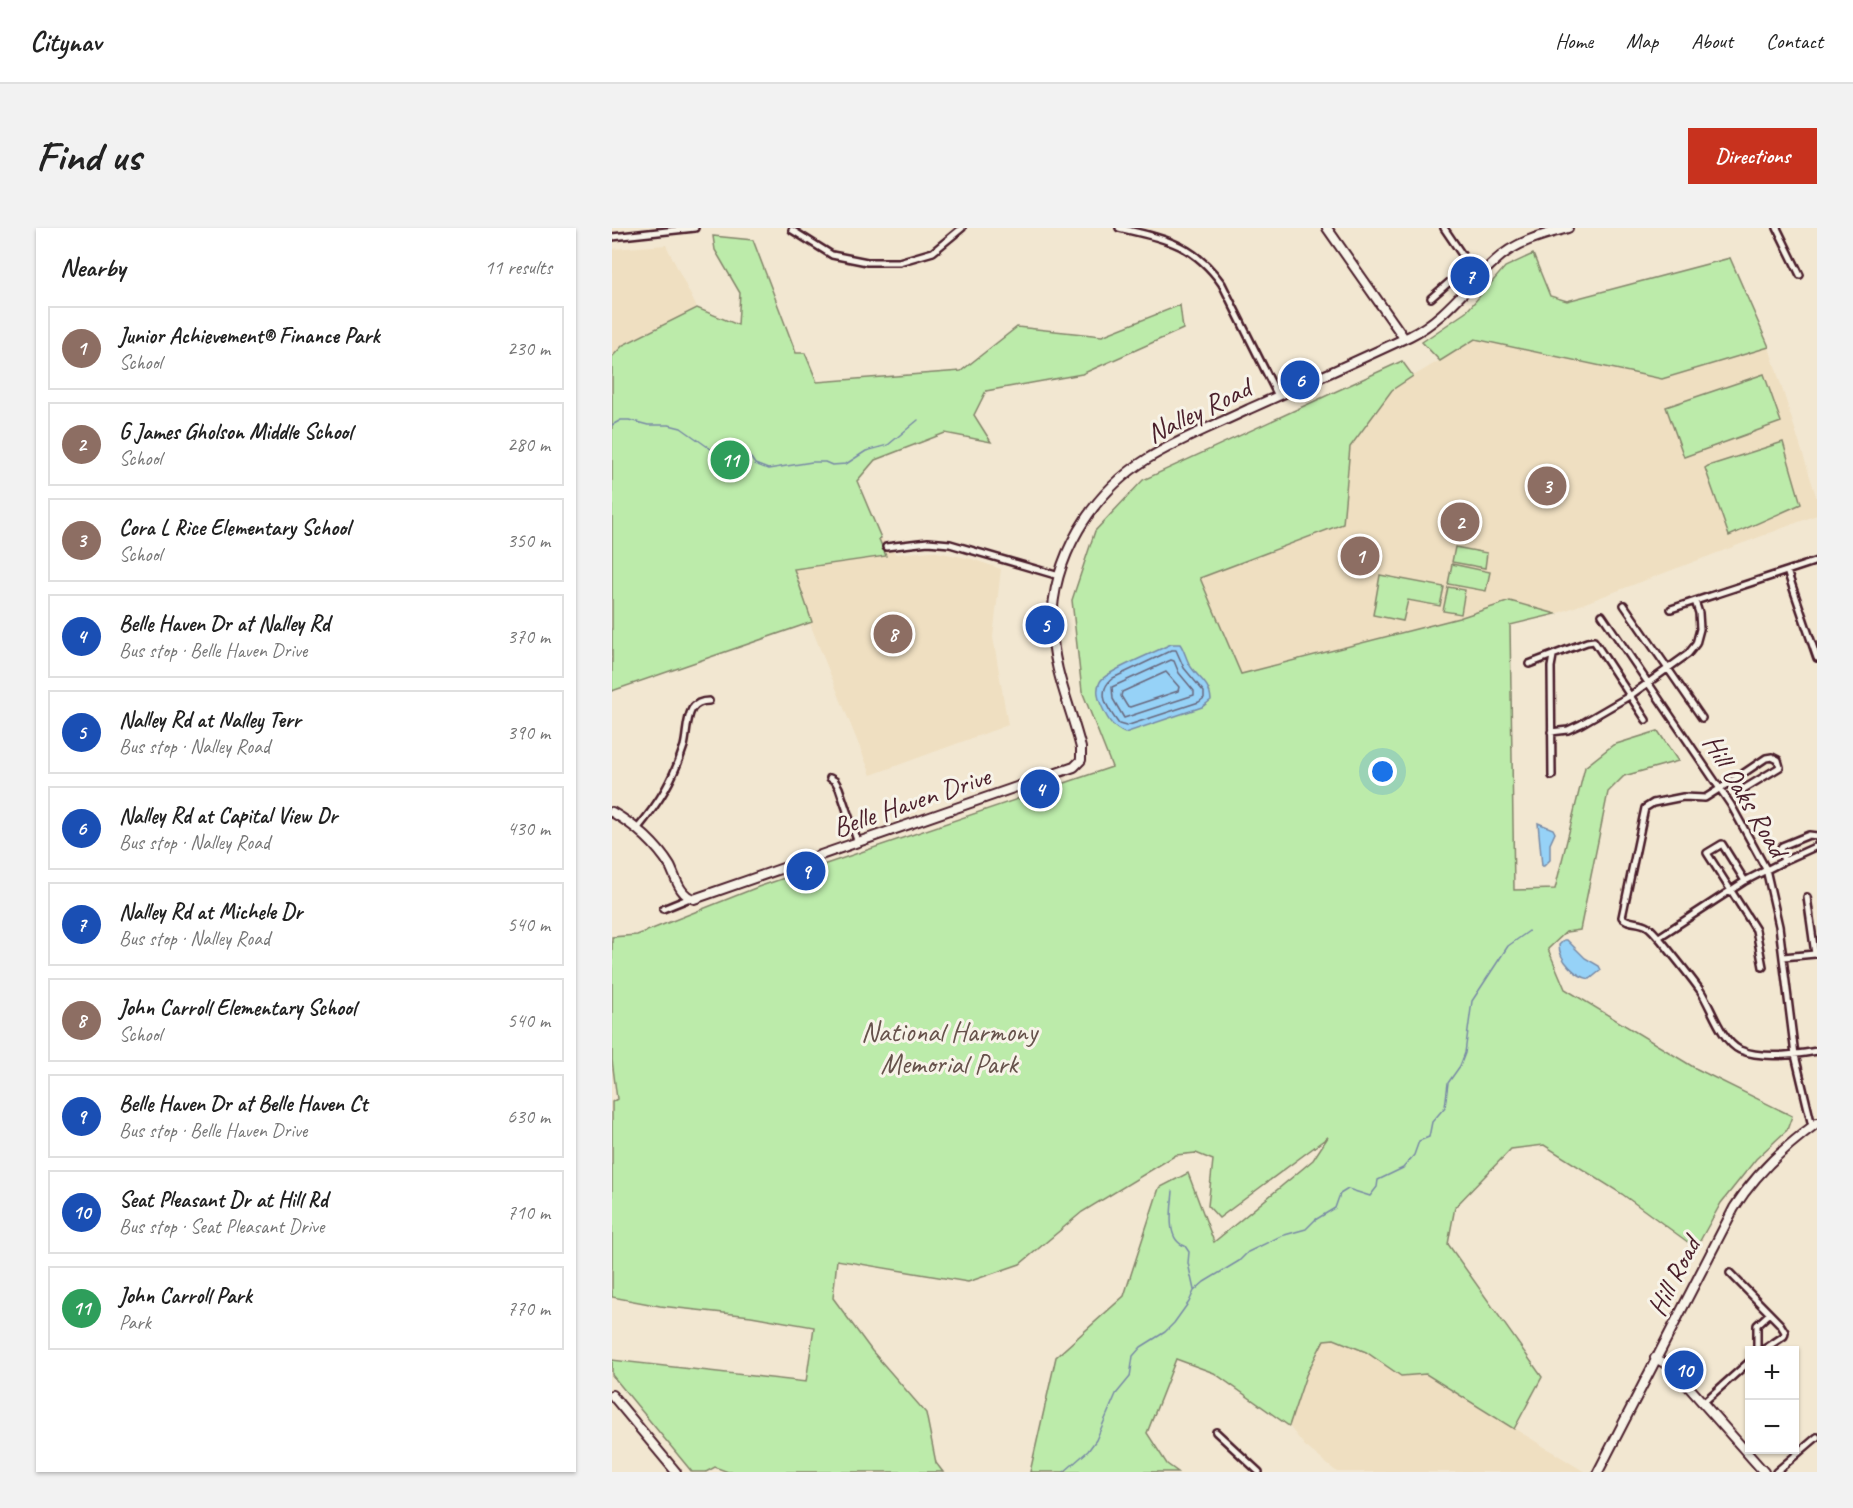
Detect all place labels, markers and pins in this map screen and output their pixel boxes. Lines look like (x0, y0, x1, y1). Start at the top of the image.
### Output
pin: 7 (1450, 254, 1490, 298)
pin: 6 (1280, 358, 1320, 402)
pin: 11 (710, 438, 750, 482)
pin: 3 (1528, 464, 1566, 508)
pin: 2 (1440, 500, 1480, 544)
pin: 1 (1340, 534, 1380, 578)
pin: 5 (1026, 602, 1064, 648)
pin: 8 (874, 612, 912, 656)
pin: 4 (1020, 766, 1060, 812)
pin: 9 (786, 848, 826, 894)
pin: 10 (1664, 1348, 1704, 1392)

